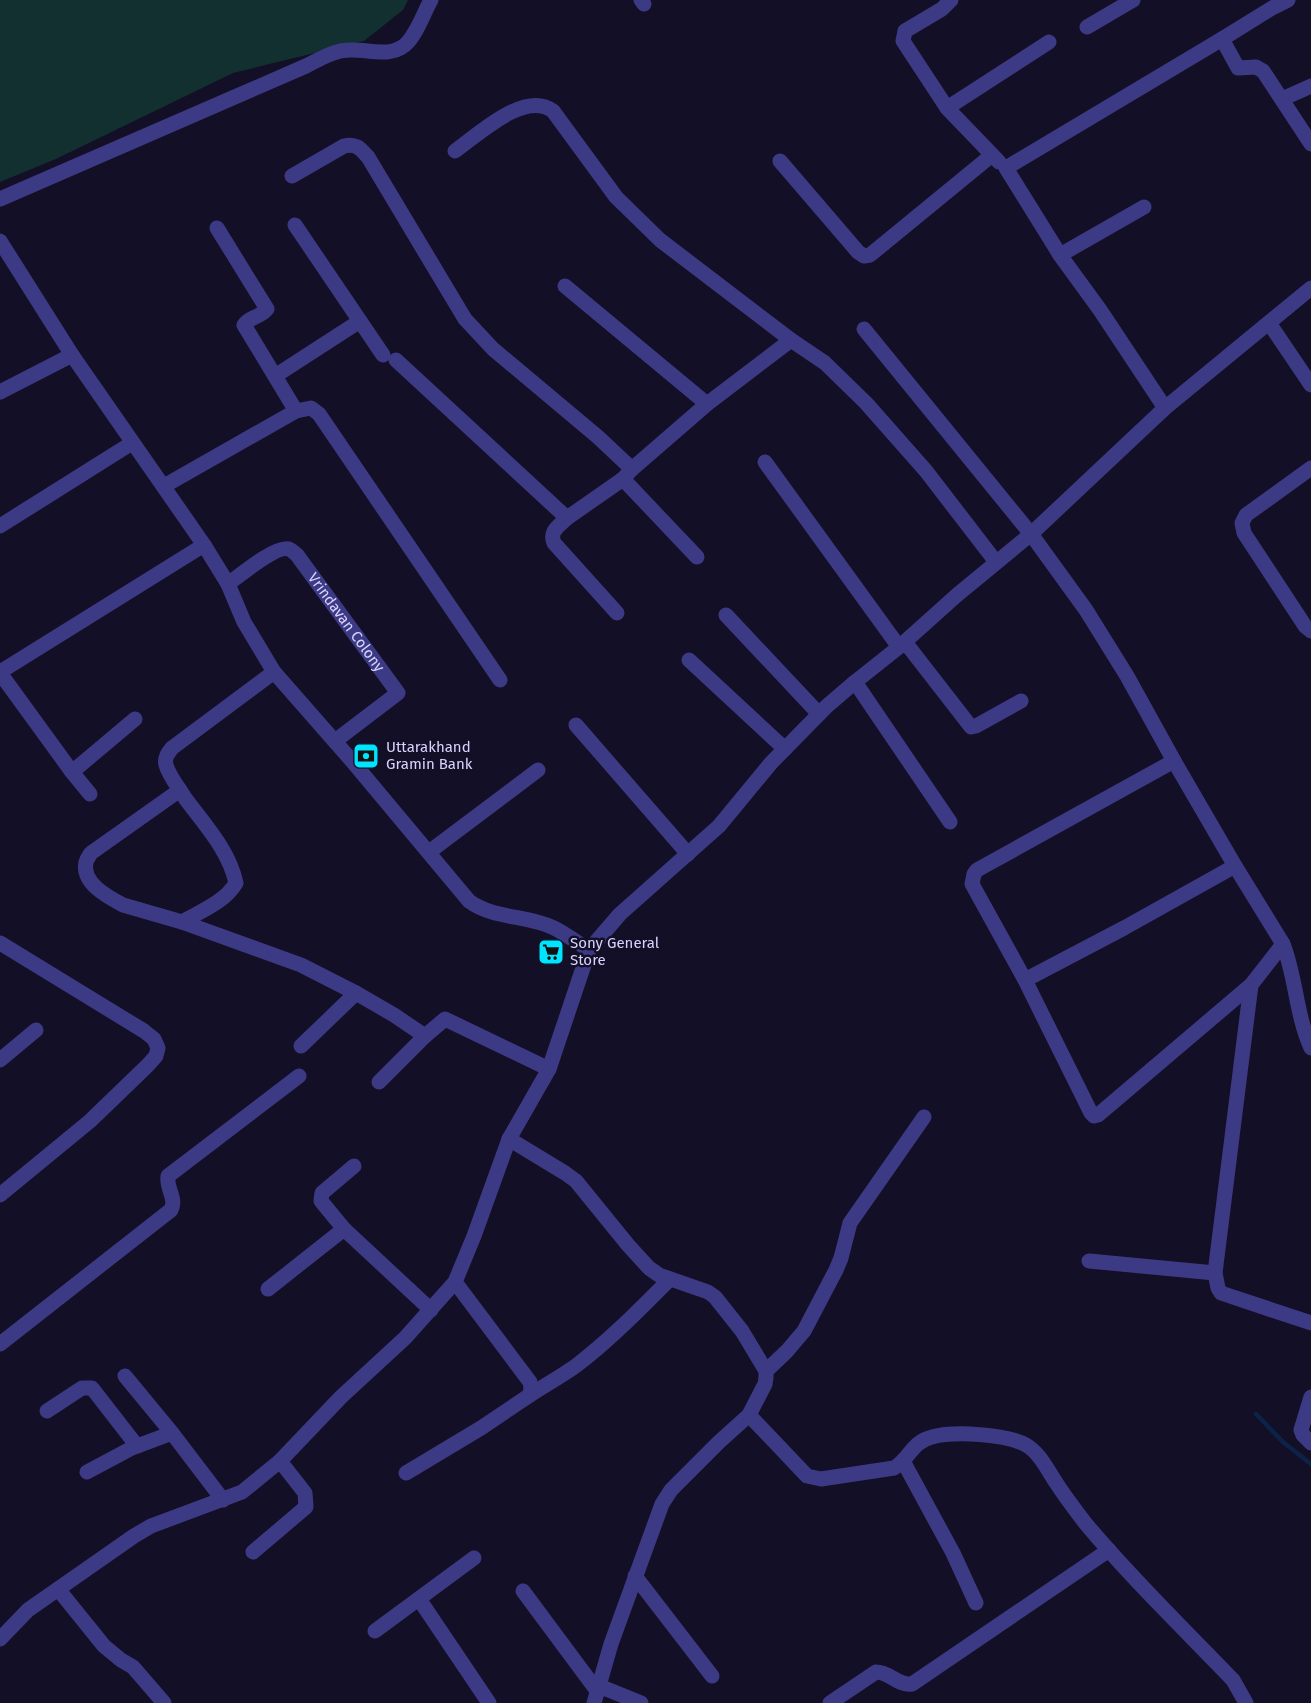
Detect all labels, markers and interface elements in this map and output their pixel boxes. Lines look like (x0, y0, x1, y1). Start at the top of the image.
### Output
street label: Vrindavan Colony (304, 569, 389, 676)
place label: Uttarakhand Gramin Bank (386, 738, 473, 773)
bank icon: Uttarakhand Gramin Bank (351, 741, 381, 771)
place label: Sony General Store (570, 934, 660, 969)
supermarket icon: Sony General Store (536, 937, 566, 967)

